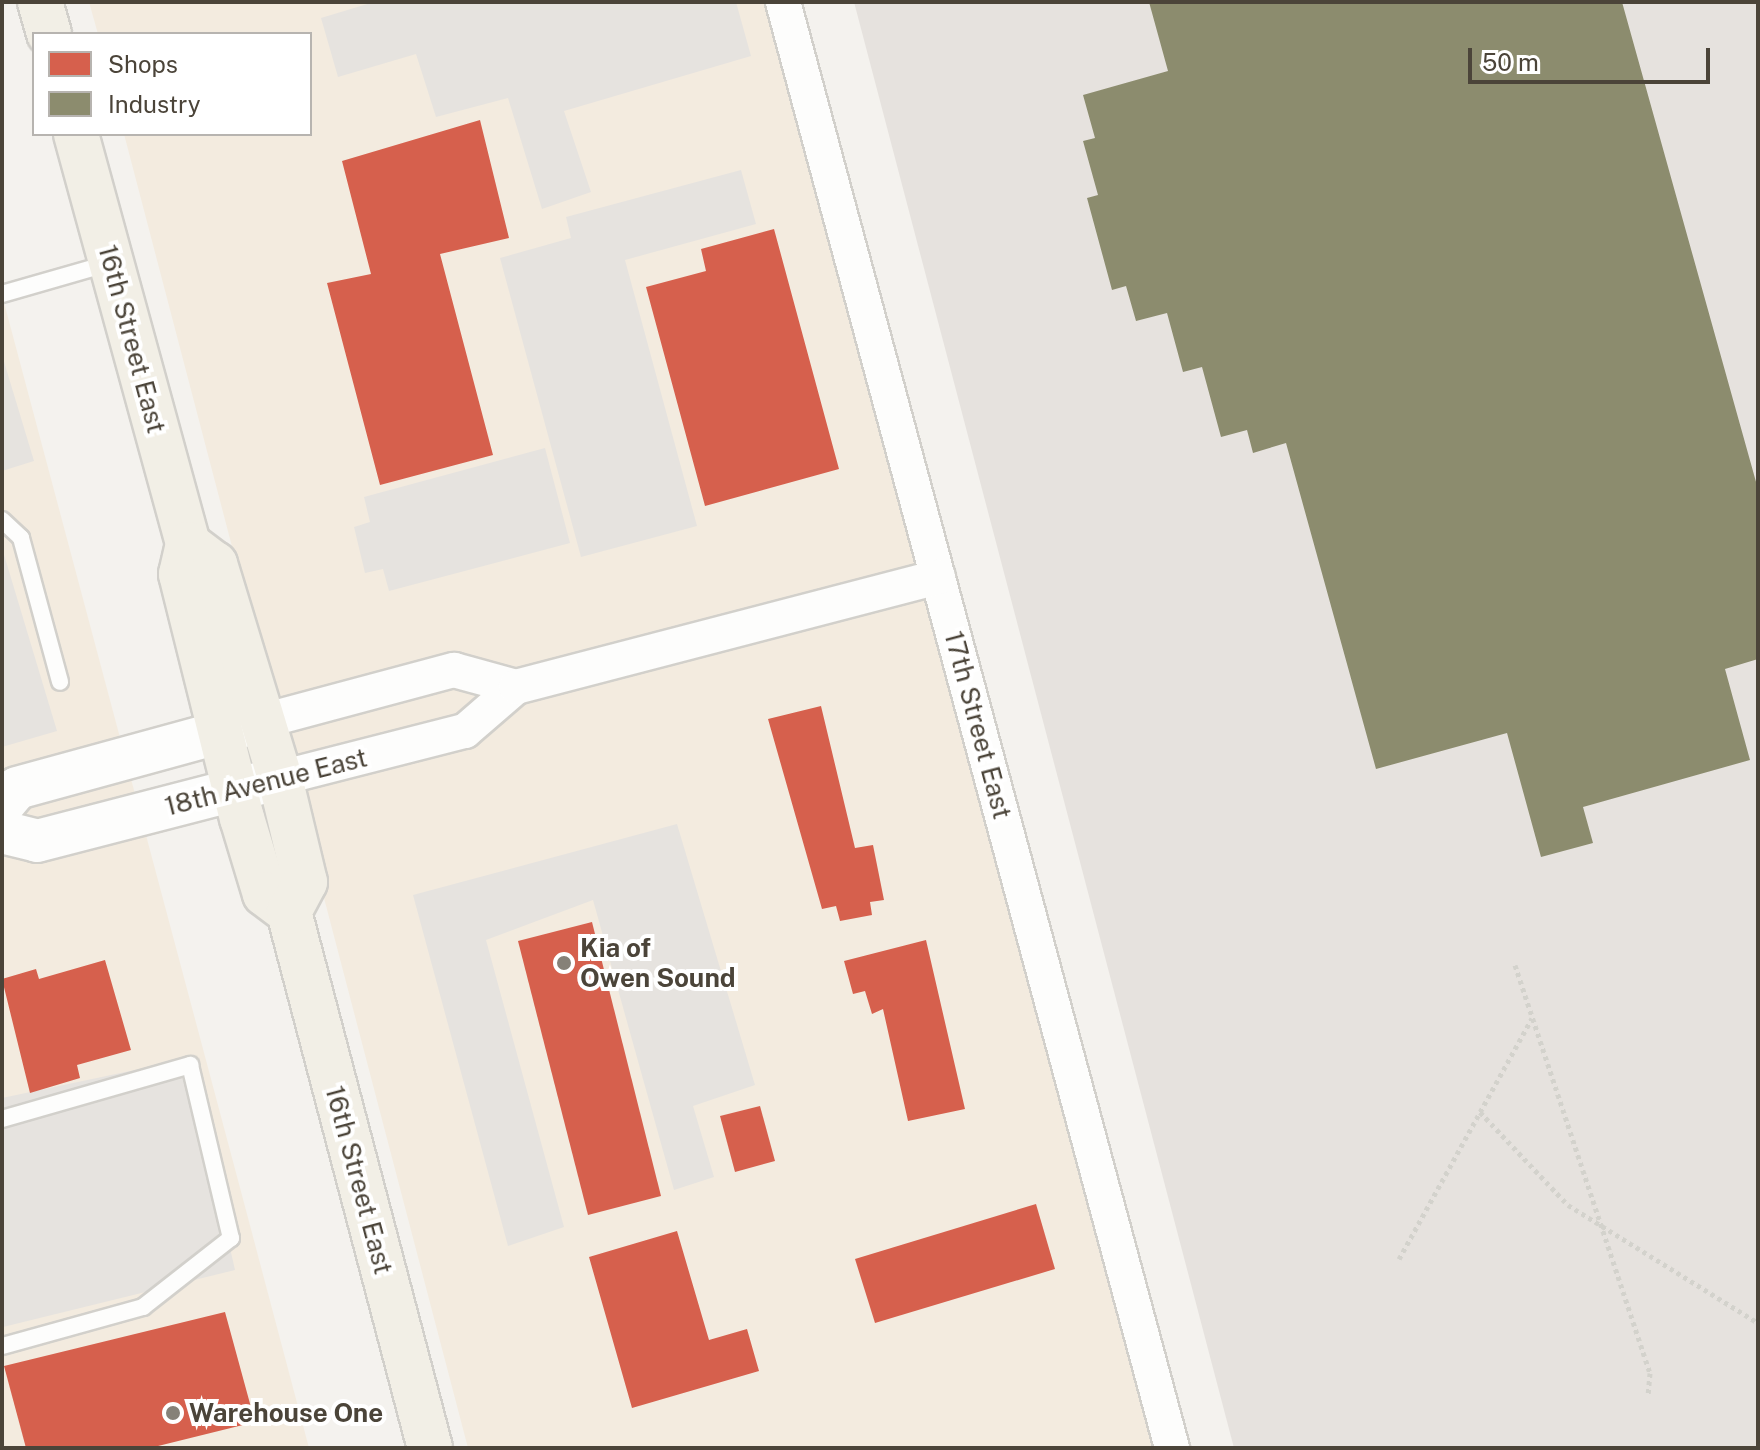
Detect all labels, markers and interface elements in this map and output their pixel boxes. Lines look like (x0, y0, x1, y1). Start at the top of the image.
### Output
legend (32, 32, 312, 136)
scale bar (1472, 32, 1714, 82)
text: 50 m (1482, 48, 1539, 76)
text: Shops (108, 50, 178, 78)
text: Industry (108, 90, 201, 118)
street label: 16th Street East (92, 241, 172, 437)
street label: 17th Street East (938, 628, 1018, 822)
street label: 18th Avenue East (161, 742, 371, 822)
place label: Kia of Owen Sound (580, 932, 736, 994)
marker: Kia of Owen Sound (555, 954, 573, 972)
street label: 16th Street East (319, 1082, 399, 1278)
place label: Warehouse One (189, 1397, 383, 1429)
marker: Warehouse One (164, 1404, 182, 1422)

